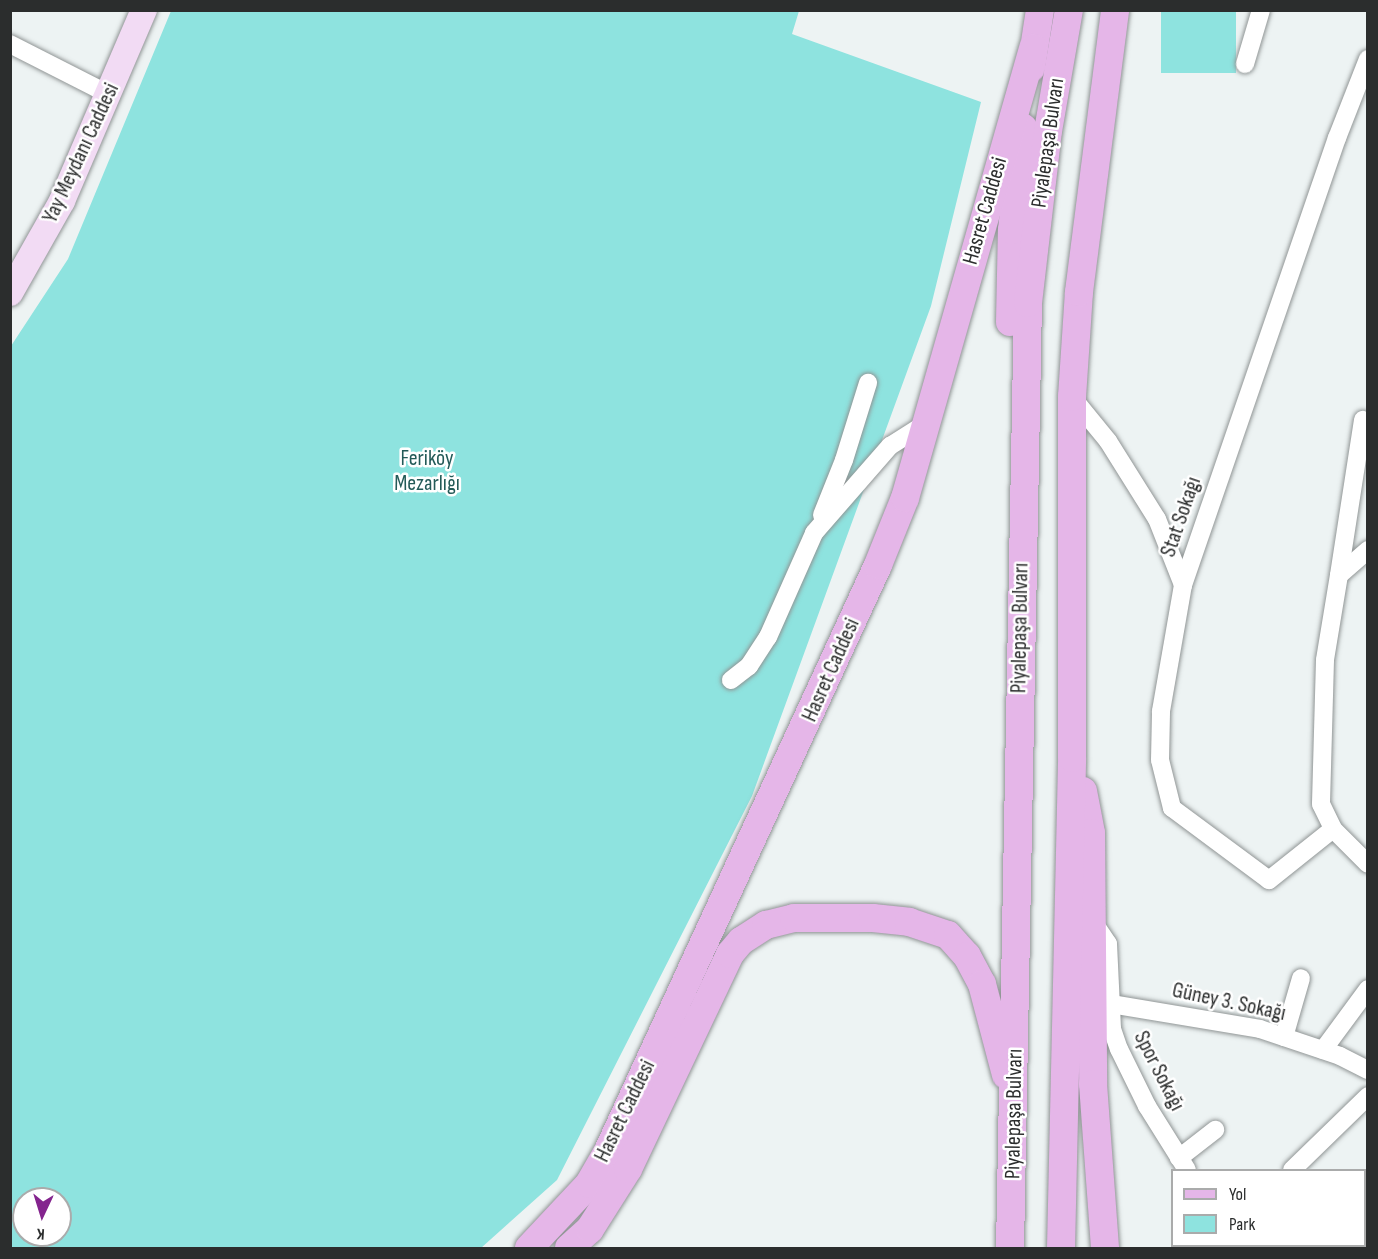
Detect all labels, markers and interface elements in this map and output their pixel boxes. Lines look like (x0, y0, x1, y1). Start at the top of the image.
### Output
street label: Piyalepaşa Bulvarı (1026, 77, 1070, 209)
street label: Yay Meydanı Caddesi (37, 79, 125, 227)
street label: Hasret Caddesi (957, 154, 1013, 268)
park label: Feriköy Mezarlığı (394, 445, 460, 496)
street label: Stat Sokağı (1155, 473, 1207, 561)
street label: Piyalepaşa Bulvarı (1006, 563, 1034, 693)
street label: Hasret Caddesi (796, 614, 866, 726)
street label: Güney 3. Sokağı (1170, 977, 1288, 1027)
street label: Spor Sokağı (1128, 1027, 1190, 1115)
street label: Piyalepaşa Bulvarı (1000, 1049, 1028, 1179)
street label: Hasret Caddesi (589, 1056, 661, 1166)
legend (1171, 1169, 1366, 1247)
text: Yol (1229, 1184, 1246, 1205)
north arrow (12, 1187, 72, 1247)
text: Park (1229, 1214, 1255, 1235)
text: K (36, 1224, 45, 1243)

